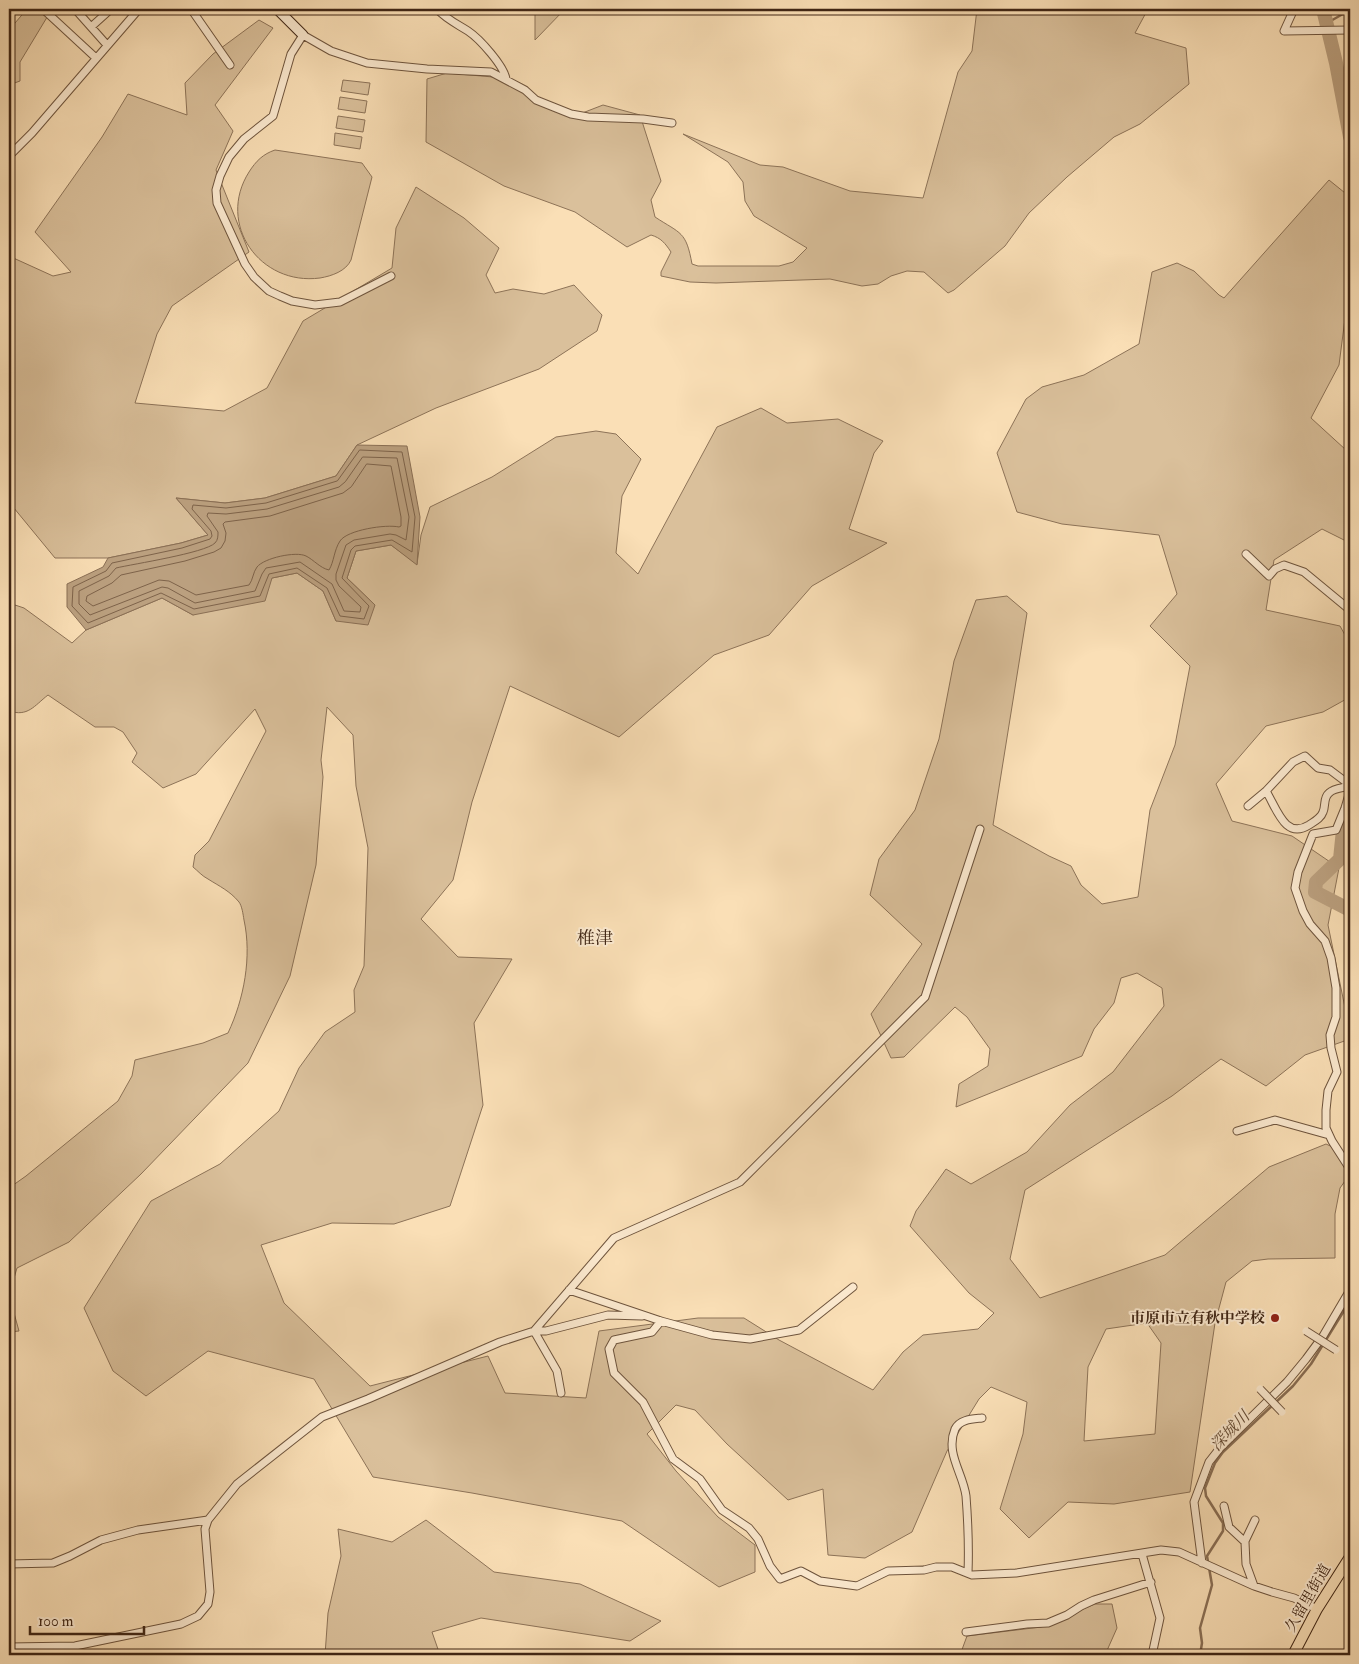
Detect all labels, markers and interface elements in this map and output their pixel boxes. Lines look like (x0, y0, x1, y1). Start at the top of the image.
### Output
district label: 椎津 (577, 927, 613, 950)
place label: 市原市立有秋中学校 (1130, 1309, 1265, 1328)
marker: 市原市立有秋中学校 (1269, 1312, 1281, 1324)
water label: 深城川 (1206, 1405, 1255, 1455)
street label: 久留里街道 (1281, 1561, 1335, 1635)
scale bar (30, 1604, 144, 1636)
text: 100 m (38, 1612, 74, 1631)

